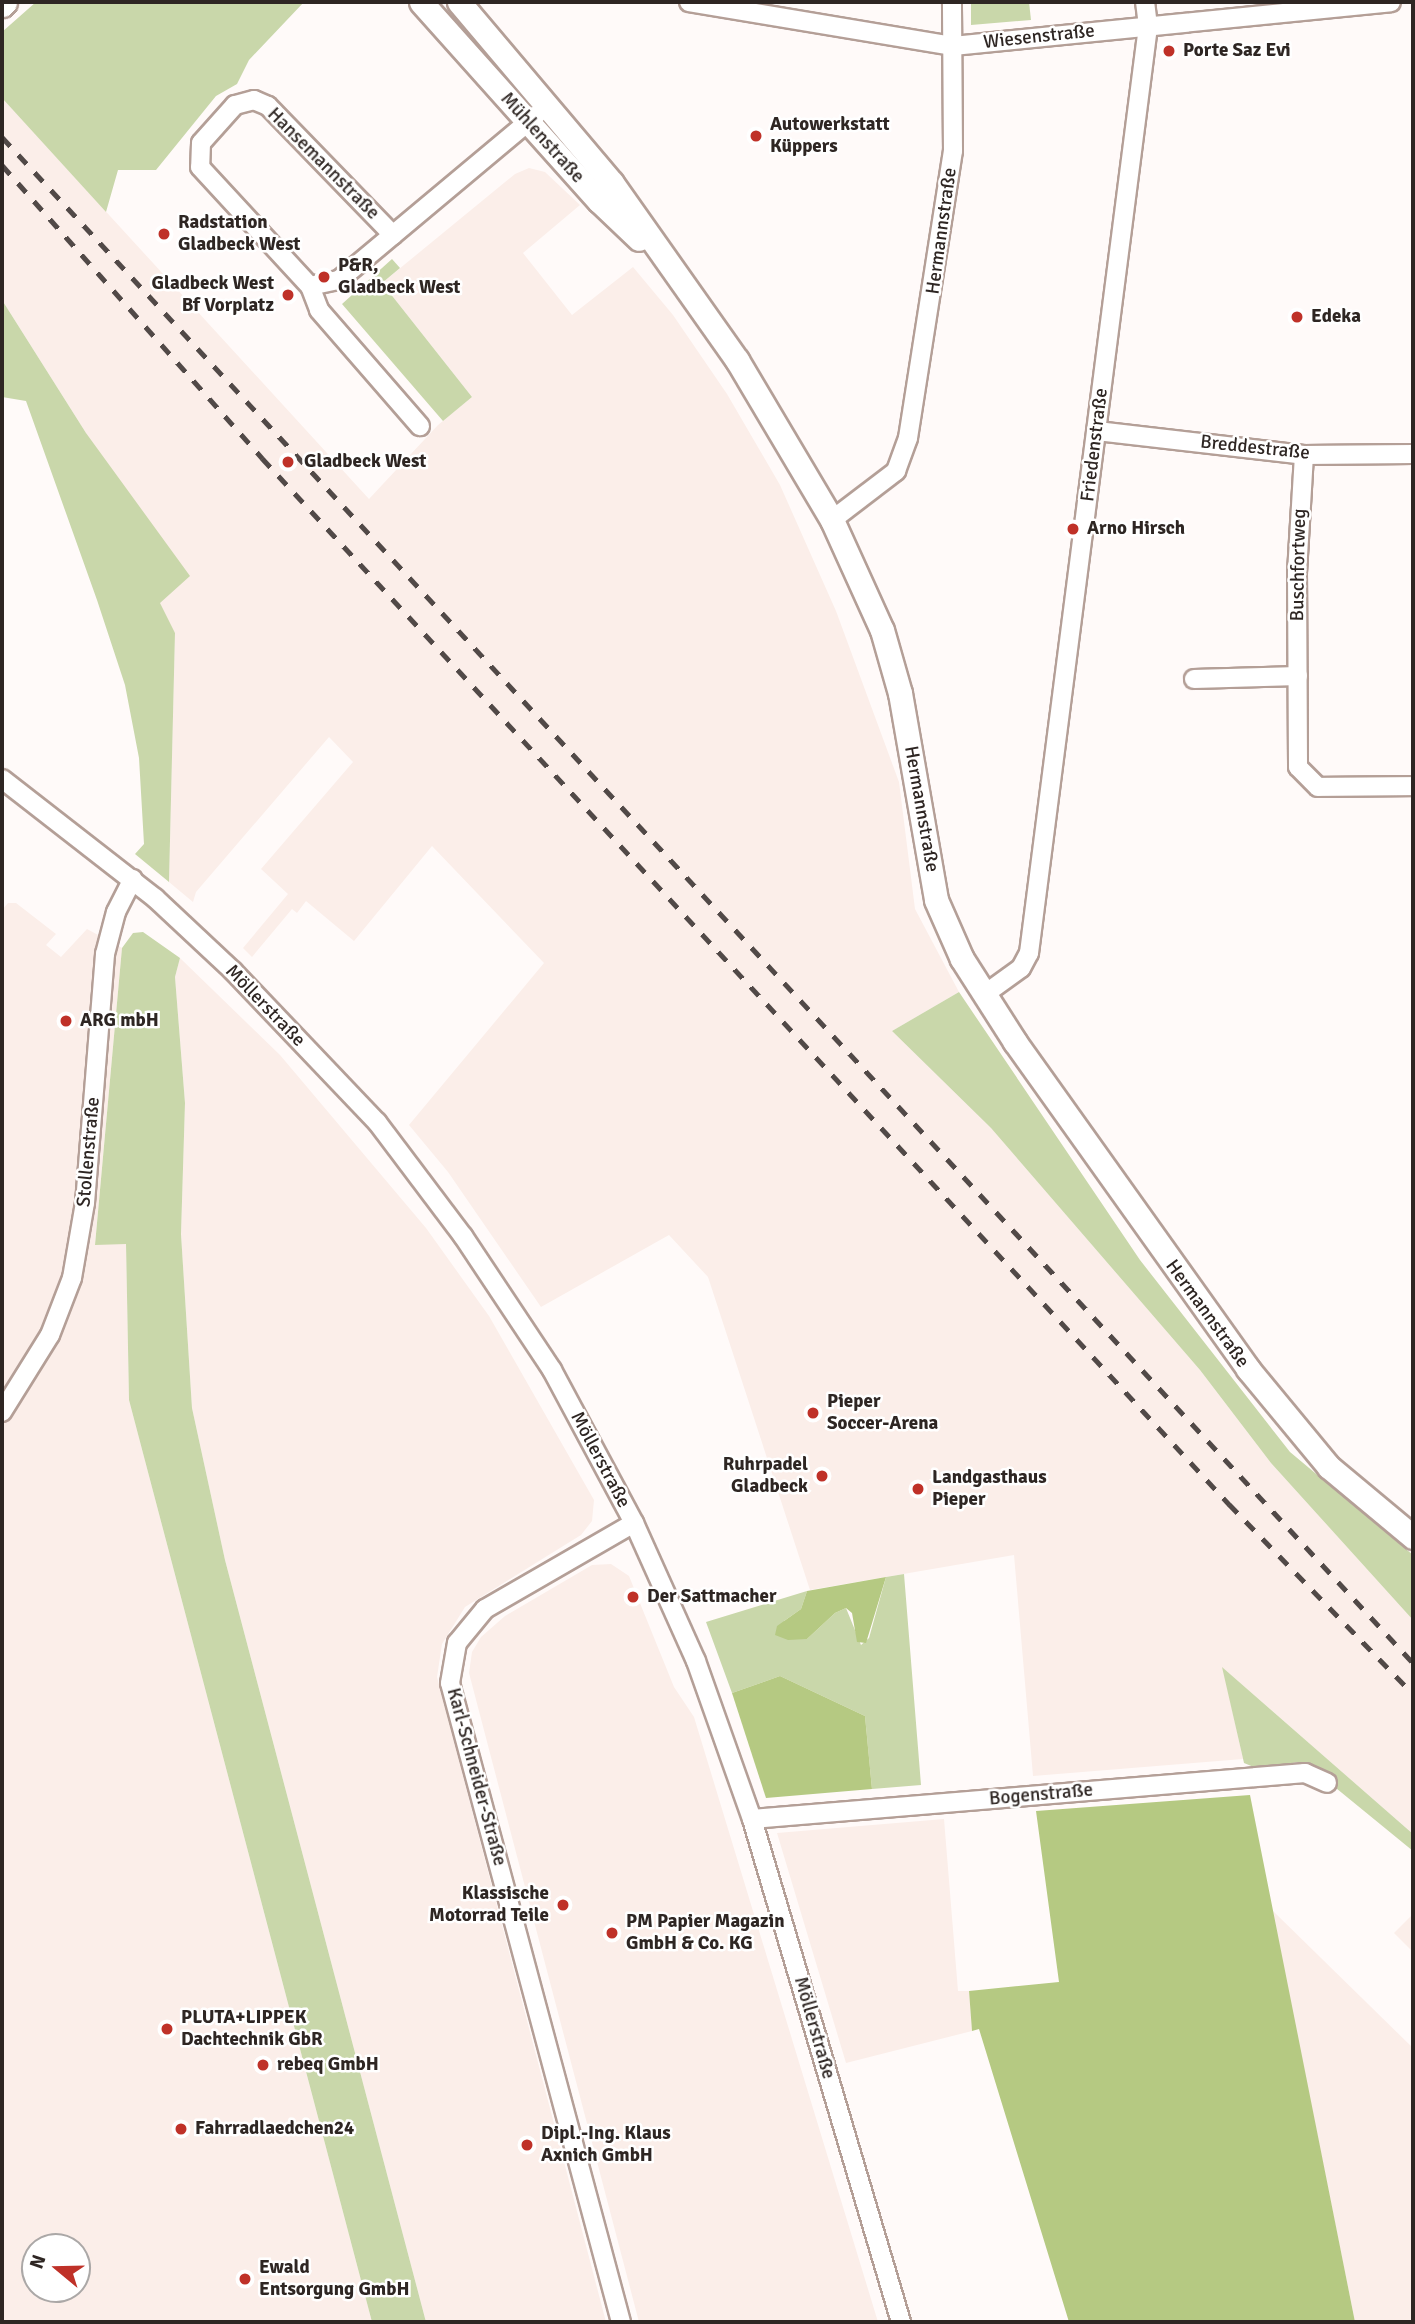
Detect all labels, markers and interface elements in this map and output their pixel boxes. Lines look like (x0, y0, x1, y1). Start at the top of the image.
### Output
street label: Wiesenstraße (982, 20, 1096, 54)
place label: Porte Saz Evi (1183, 40, 1291, 62)
marker: Porte Saz Evi (1161, 43, 1177, 59)
street label: Mühlenstraße (495, 88, 589, 188)
street label: Hansemannstraße (262, 103, 384, 225)
place label: Autowerkstatt Küppers (770, 114, 890, 158)
marker: Autowerkstatt Küppers (748, 128, 764, 144)
street label: Hermannstraße (922, 166, 962, 296)
place label: Radstation Gladbeck West (178, 212, 300, 256)
marker: Radstation Gladbeck West (156, 226, 172, 242)
place label: P&R, Gladbeck West (338, 255, 460, 299)
marker: P&R, Gladbeck West (316, 269, 332, 285)
place label: Gladbeck West Bf Vorplatz (152, 273, 274, 317)
marker: Gladbeck West Bf Vorplatz (280, 287, 296, 303)
place label: Edeka (1311, 306, 1361, 328)
marker: Edeka (1289, 309, 1305, 325)
street label: Friedenstraße (1077, 387, 1113, 503)
street label: Breddestraße (1199, 431, 1311, 465)
place label: Gladbeck West (304, 451, 426, 473)
marker: Gladbeck West (278, 452, 298, 472)
street label: Buschfortweg (1287, 508, 1311, 622)
place label: Arno Hirsch (1087, 518, 1185, 540)
marker: Arno Hirsch (1065, 521, 1081, 537)
street label: Hermannstraße (899, 744, 943, 874)
street label: Möllerstraße (220, 960, 310, 1052)
place label: ARG mbH (80, 1010, 159, 1032)
marker: ARG mbH (58, 1013, 74, 1029)
street label: Stollenstraße (73, 1096, 105, 1208)
street label: Hermannstraße (1160, 1256, 1254, 1372)
place label: Pieper Soccer-Arena (827, 1391, 938, 1435)
marker: Pieper Soccer-Arena (805, 1405, 821, 1421)
street label: Möllerstraße (565, 1408, 635, 1512)
place label: Ruhrpadel Gladbeck (723, 1454, 808, 1498)
place label: Landgasthaus Pieper (932, 1467, 1047, 1511)
marker: Ruhrpadel Gladbeck (814, 1468, 830, 1484)
marker: Landgasthaus Pieper (910, 1481, 926, 1497)
place label: Der Sattmacher (647, 1586, 777, 1608)
marker: Der Sattmacher (625, 1589, 641, 1605)
street label: Karl-Schneider-Straße (441, 1686, 511, 1868)
street label: Bogenstraße (988, 1779, 1094, 1811)
place label: Klassische Motorrad Teile (429, 1883, 549, 1927)
marker: Klassische Motorrad Teile (555, 1897, 571, 1913)
place label: PM Papier Magazin GmbH & Co. KG (626, 1911, 785, 1955)
marker: PM Papier Magazin GmbH & Co. KG (604, 1925, 620, 1941)
street label: Möllerstraße (789, 1974, 839, 2082)
place label: PLUTA+LIPPEK Dachtechnik GbR (181, 2007, 323, 2051)
marker: PLUTA+LIPPEK Dachtechnik GbR (159, 2021, 175, 2037)
place label: rebeq GmbH (277, 2054, 379, 2076)
marker: rebeq GmbH (255, 2057, 271, 2073)
place label: Fahrradlaedchen24 (195, 2118, 354, 2140)
marker: Fahrradlaedchen24 (173, 2121, 189, 2137)
place label: Dipl.-Ing. Klaus Axnich GmbH (541, 2123, 671, 2167)
marker: Dipl.-Ing. Klaus Axnich GmbH (519, 2137, 535, 2153)
north arrow (21, 2233, 91, 2303)
text: N (25, 2252, 52, 2272)
place label: Ewald Entsorgung GmbH (259, 2257, 409, 2301)
marker: Ewald Entsorgung GmbH (237, 2271, 253, 2287)

